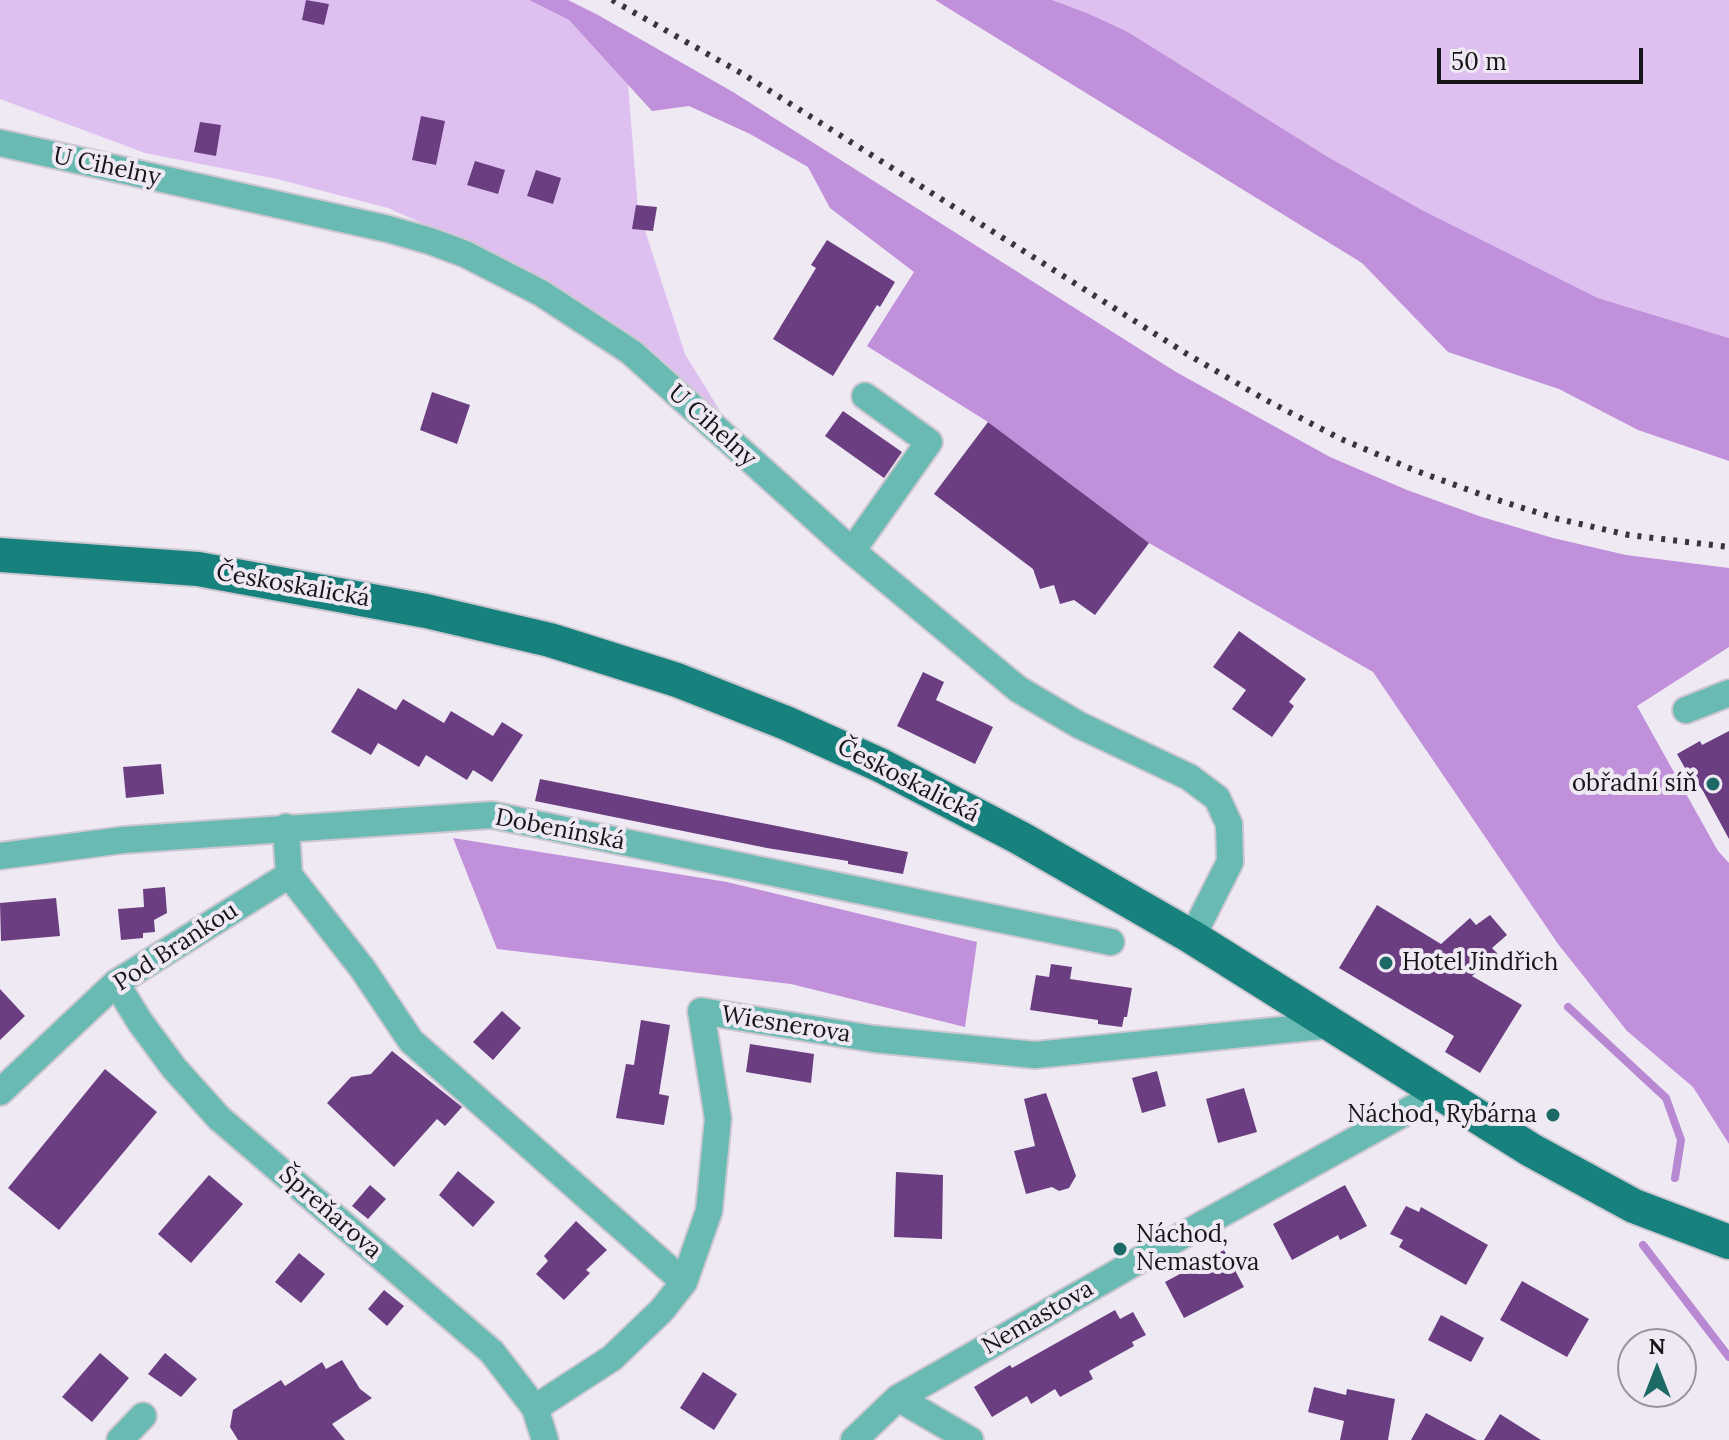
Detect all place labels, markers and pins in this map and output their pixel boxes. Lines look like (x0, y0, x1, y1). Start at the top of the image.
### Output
place label: obřadní síň (1572, 770, 1697, 798)
marker: obřadní síň (1704, 775, 1722, 793)
place label: Hotel Jindřich (1402, 949, 1558, 977)
marker: Hotel Jindřich (1377, 954, 1395, 972)
place label: Náchod, Rybárna (1347, 1101, 1537, 1129)
marker: Náchod, Rybárna (1544, 1106, 1562, 1124)
place label: Náchod, Nemastova (1136, 1221, 1259, 1277)
marker: Náchod, Nemastova (1111, 1240, 1129, 1258)

